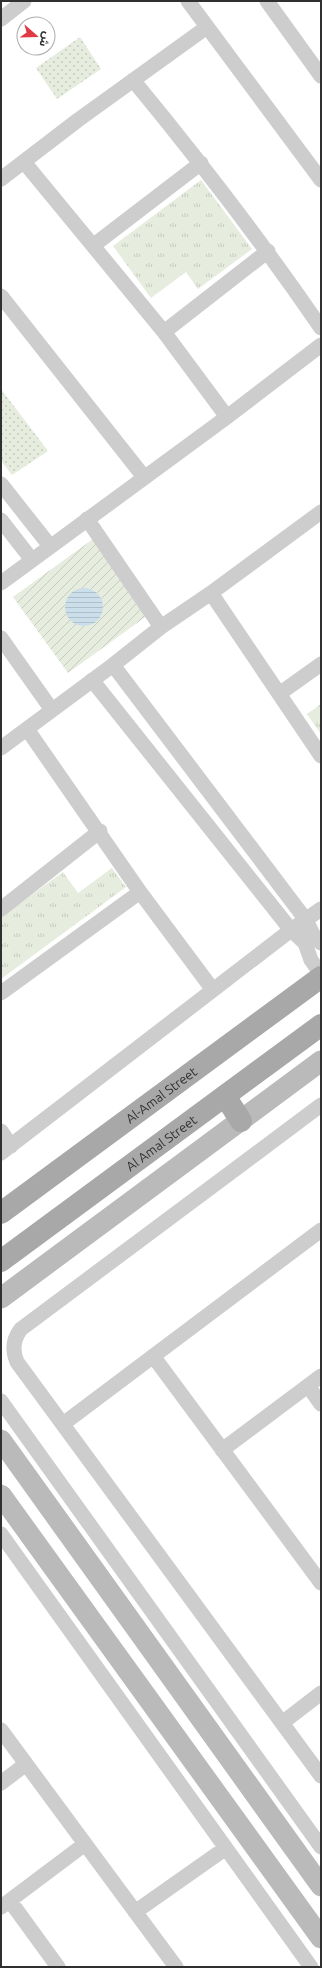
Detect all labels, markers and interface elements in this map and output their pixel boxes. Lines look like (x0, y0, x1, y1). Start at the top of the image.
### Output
north arrow (16, 16, 56, 56)
text: ش (36, 30, 54, 49)
street label: Al-Amal Street (123, 1064, 199, 1126)
street label: Al Amal Street (123, 1112, 199, 1173)

